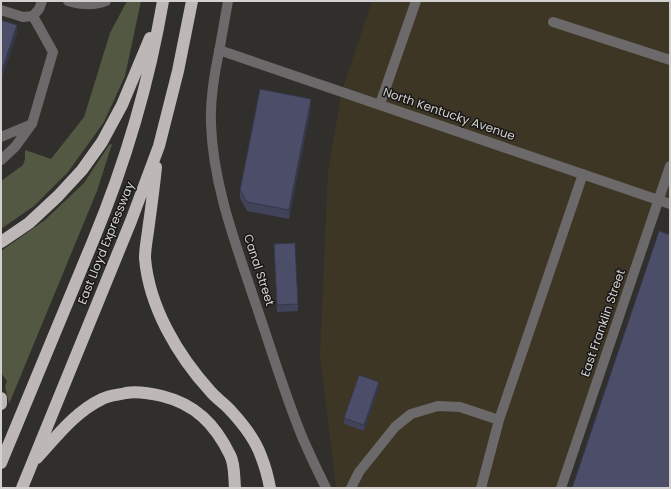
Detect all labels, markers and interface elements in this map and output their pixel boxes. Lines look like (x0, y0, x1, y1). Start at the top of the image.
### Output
street label: North Kentucky Avenue (381, 83, 517, 144)
street label: East Lloyd Expressway (73, 179, 138, 307)
street label: Canal Street (240, 232, 279, 308)
street label: East Franklin Street (576, 267, 629, 379)

